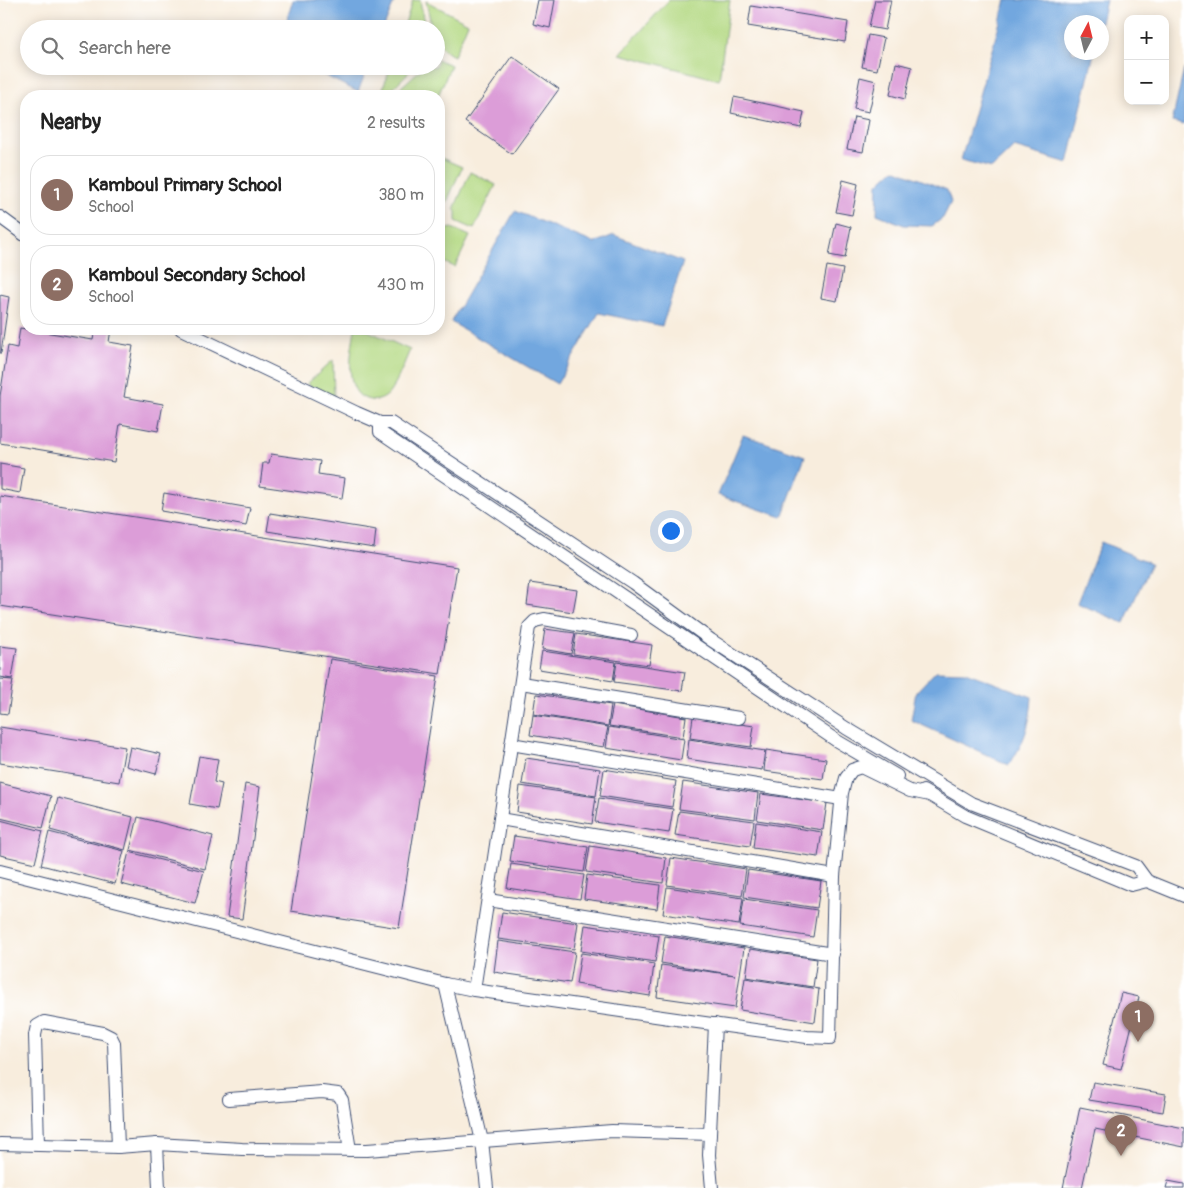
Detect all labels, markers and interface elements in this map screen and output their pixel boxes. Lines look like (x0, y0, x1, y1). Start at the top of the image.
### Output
north arrow (1064, 15, 1109, 60)
map controls (1124, 15, 1169, 105)
button: + (1124, 15, 1169, 60)
search box (20, 20, 445, 75)
icon: search (38, 34, 66, 62)
text: Search here (78, 36, 171, 60)
button: − (1124, 60, 1169, 105)
text: Nearby (40, 109, 101, 136)
text: 2 results (367, 113, 425, 133)
text: Kamboul Primary School (88, 173, 282, 197)
text: 1 (54, 185, 60, 205)
text: 380 m (378, 185, 424, 205)
text: School (88, 197, 134, 217)
text: Kamboul Secondary School (88, 263, 306, 287)
text: 2 (53, 275, 61, 295)
text: 430 m (377, 275, 424, 295)
text: School (88, 287, 134, 307)
your location (658, 518, 684, 544)
pin: 1 (1122, 1001, 1154, 1042)
pin: 2 (1105, 1115, 1137, 1156)

